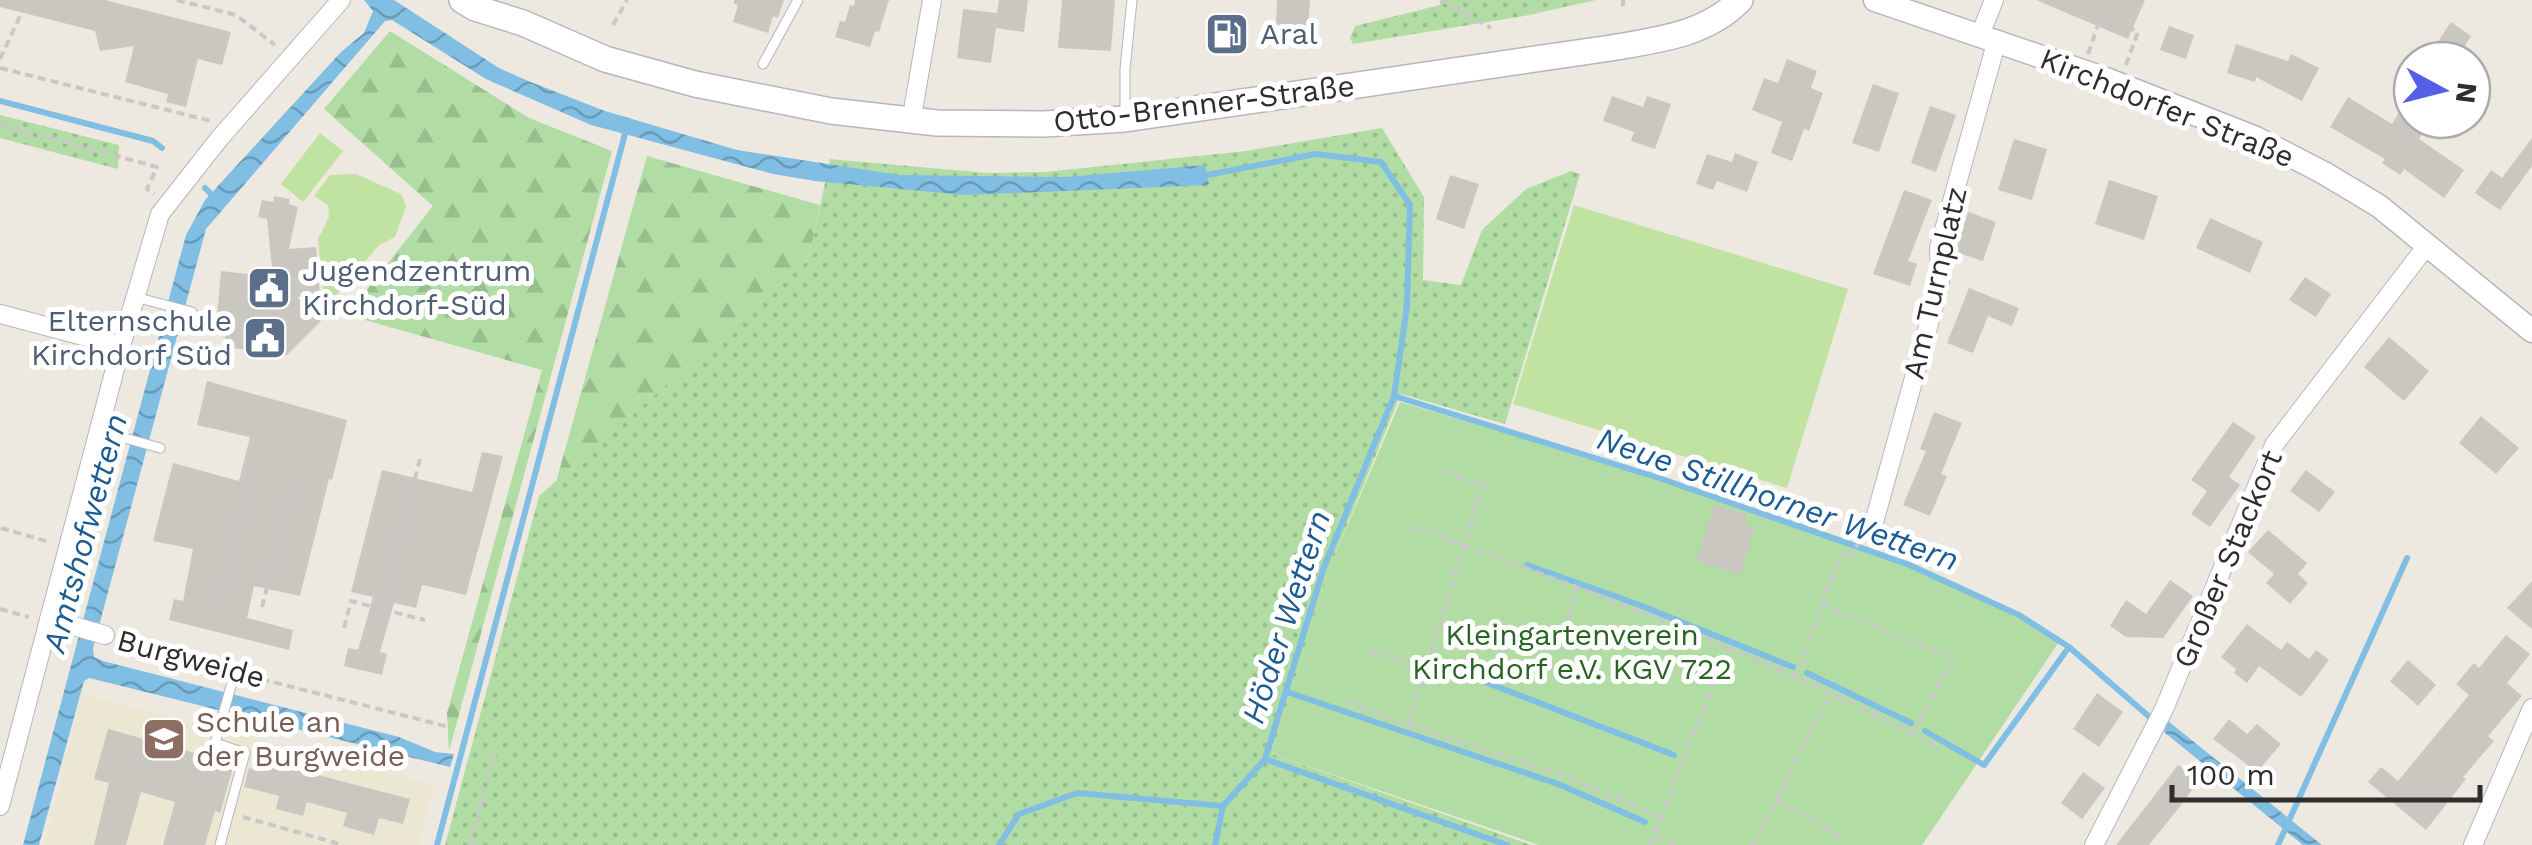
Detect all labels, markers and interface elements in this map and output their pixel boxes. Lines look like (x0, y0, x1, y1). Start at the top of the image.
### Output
fuel station icon: Aral (1204, 11, 1250, 57)
place label: Aral (1260, 16, 1318, 51)
north arrow (2392, 40, 2492, 140)
street label: Kirchdorfer Straße (2035, 41, 2299, 174)
street label: Otto-Brenner-Straße (1051, 68, 1357, 139)
text: N (2449, 81, 2484, 105)
street label: Am Turnplatz (1895, 183, 1974, 382)
place label: Jugendzentrum Kirchdorf-Süd (302, 253, 531, 322)
public building icon: Jugendzentrum Kirchdorf-Süd (246, 265, 292, 311)
place label: Elternschule Kirchdorf Süd (31, 303, 232, 372)
public building icon: Elternschule Kirchdorf Süd (242, 315, 288, 361)
water label: Amtshofwettern (34, 410, 135, 658)
water label: Neue Stillhorner Wettern (1592, 419, 1964, 579)
street label: Großer Stackort (2166, 444, 2289, 673)
water label: Höder Wettern (1234, 506, 1338, 728)
park label: Kleingartenverein Kirchdorf e.V. KGV 722 (1412, 617, 1732, 686)
street label: Burgweide (114, 622, 269, 695)
place label: Schule an der Burgweide (196, 704, 405, 773)
school or university icon: Schule an der Burgweide (141, 716, 187, 762)
scale bar (2172, 740, 2480, 802)
text: 100 m (2187, 757, 2275, 792)

